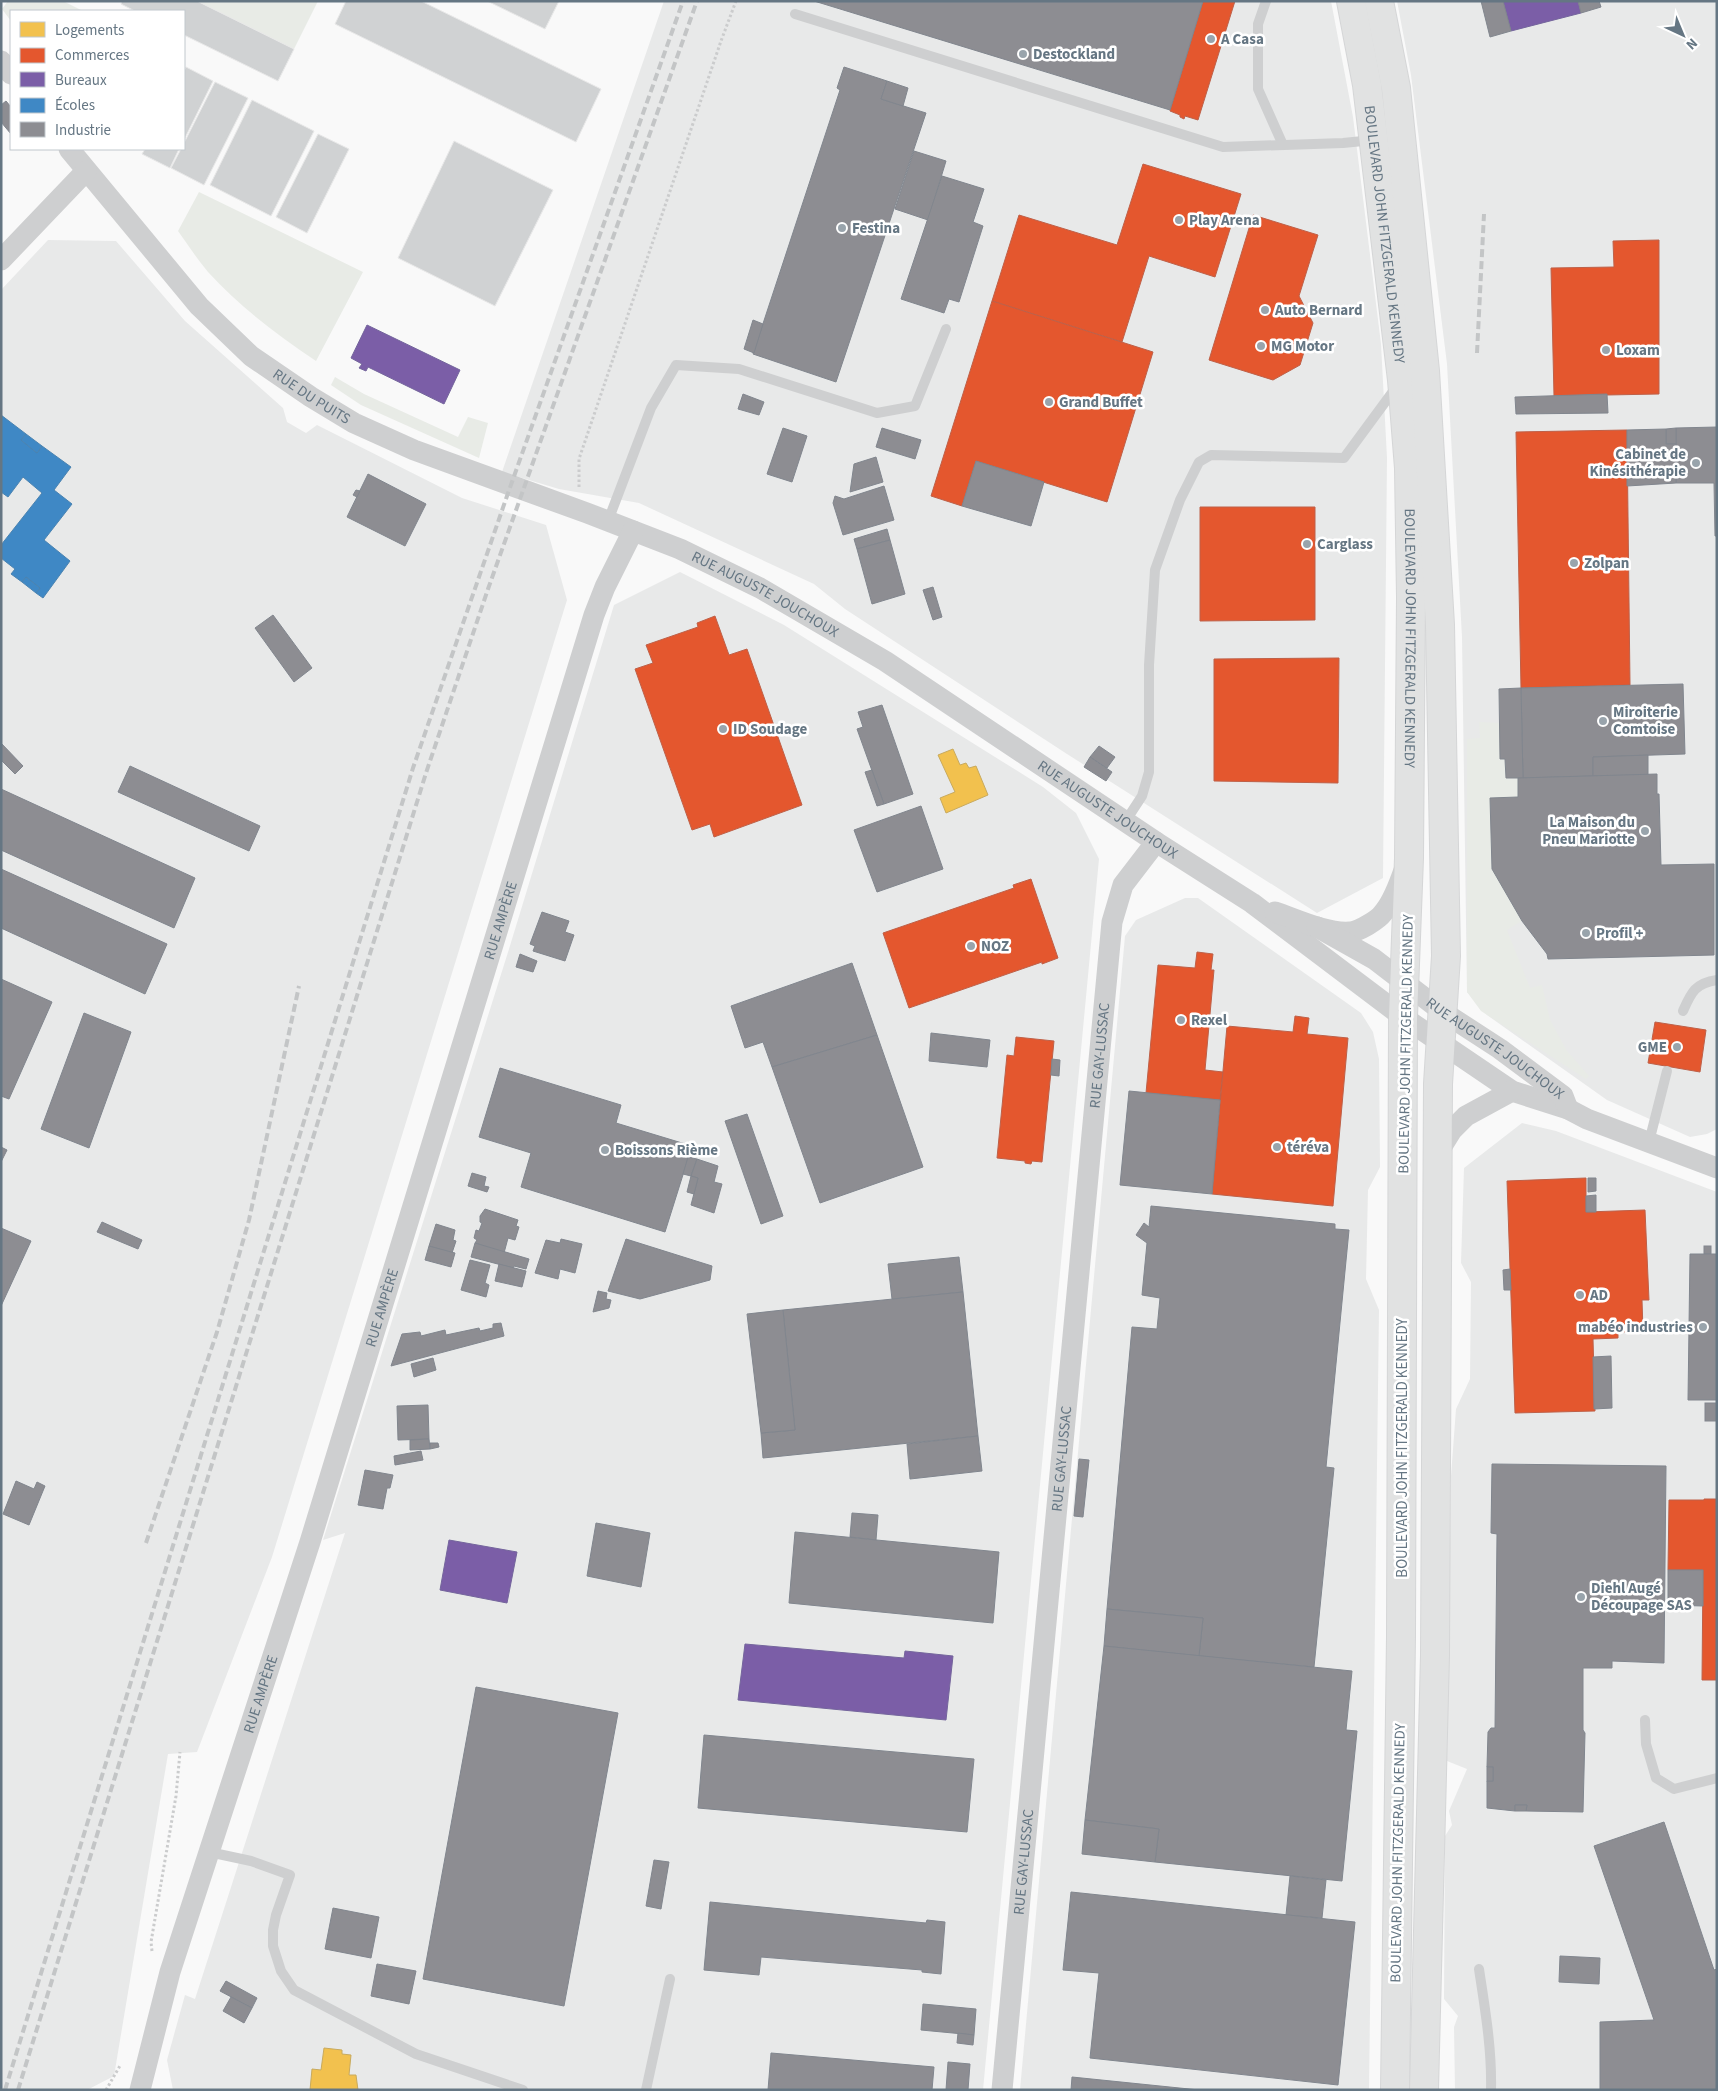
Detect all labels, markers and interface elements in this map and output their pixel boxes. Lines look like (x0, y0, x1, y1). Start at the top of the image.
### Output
legend (10, 10, 185, 150)
north arrow (1658, 10, 1708, 60)
text: Logements (55, 20, 124, 41)
place label: A Casa (1220, 29, 1264, 50)
marker: A Casa (1205, 33, 1217, 45)
text: N (1681, 33, 1702, 54)
place label: Destockland (1033, 44, 1115, 65)
text: Commerces (55, 45, 129, 66)
marker: Destockland (1017, 48, 1029, 60)
text: Bureaux (55, 70, 107, 91)
text: Écoles (55, 95, 95, 116)
street label: BOULEVARD JOHN FITZGERALD KENNEDY (1359, 104, 1411, 365)
text: Industrie (55, 120, 111, 141)
place label: Play Arena (1189, 210, 1260, 231)
marker: Play Arena (1173, 214, 1185, 226)
place label: Festina (852, 218, 900, 239)
marker: Festina (836, 222, 848, 234)
place label: Auto Bernard (1274, 300, 1363, 321)
marker: Auto Bernard (1259, 304, 1271, 316)
place label: MG Motor (1271, 336, 1334, 357)
marker: MG Motor (1255, 340, 1267, 352)
place label: Loxam (1616, 340, 1660, 361)
marker: Loxam (1600, 344, 1612, 356)
street label: RUE DU PUITS (269, 364, 355, 429)
place label: Grand Buffet (1059, 392, 1143, 413)
marker: Grand Buffet (1043, 396, 1055, 408)
place label: Cabinet de Kinésithérapie (1589, 444, 1686, 482)
marker: Cabinet de Kinésithérapie (1690, 457, 1702, 469)
street label: BOULEVARD JOHN FITZGERALD KENNEDY (1399, 508, 1422, 769)
place label: Carglass (1317, 534, 1373, 555)
marker: Carglass (1301, 538, 1313, 550)
street label: RUE AUGUSTE JOUCHOUX (688, 546, 843, 643)
place label: Zolpan (1584, 553, 1629, 574)
marker: Zolpan (1568, 557, 1580, 569)
place label: Miroiterie Comtoise (1613, 702, 1678, 740)
marker: Miroiterie Comtoise (1597, 715, 1609, 727)
place label: ID Soudage (733, 719, 807, 740)
marker: ID Soudage (717, 723, 729, 735)
street label: RUE AUGUSTE JOUCHOUX (1033, 755, 1182, 864)
place label: La Maison du Pneu Mariotte (1542, 812, 1635, 850)
marker: La Maison du Pneu Mariotte (1639, 825, 1651, 837)
street label: RUE AMPÈRE (478, 879, 522, 962)
street label: BOULEVARD JOHN FITZGERALD KENNEDY (1393, 913, 1419, 1174)
place label: Profil + (1596, 923, 1644, 944)
marker: Profil + (1580, 927, 1592, 939)
place label: NOZ (981, 936, 1009, 957)
marker: NOZ (965, 940, 977, 952)
street label: RUE AUGUSTE JOUCHOUX (1422, 992, 1569, 1104)
street label: RUE GAY-LUSSAC (1084, 1001, 1115, 1109)
place label: Rexel (1191, 1010, 1228, 1031)
marker: Rexel (1175, 1014, 1187, 1026)
place label: GME (1638, 1037, 1667, 1058)
marker: GME (1671, 1041, 1683, 1053)
place label: téréva (1287, 1137, 1329, 1158)
place label: Boissons Rième (615, 1140, 718, 1161)
marker: téréva (1271, 1141, 1283, 1153)
marker: Boissons Rième (599, 1144, 611, 1156)
street label: RUE AMPÈRE (360, 1266, 404, 1350)
place label: AD (1589, 1285, 1608, 1306)
marker: AD (1574, 1289, 1586, 1301)
street label: BOULEVARD JOHN FITZGERALD KENNEDY (1392, 1317, 1413, 1578)
place label: mabéo industries (1578, 1317, 1693, 1338)
marker: mabéo industries (1697, 1321, 1709, 1333)
street label: RUE GAY-LUSSAC (1046, 1405, 1077, 1513)
place label: Diehl Augé Découpage SAS (1591, 1578, 1692, 1616)
marker: Diehl Augé Découpage SAS (1575, 1591, 1587, 1603)
street label: RUE AMPÈRE (238, 1652, 283, 1736)
street label: BOULEVARD JOHN FITZGERALD KENNEDY (1385, 1722, 1411, 1983)
street label: RUE GAY-LUSSAC (1008, 1808, 1039, 1916)

